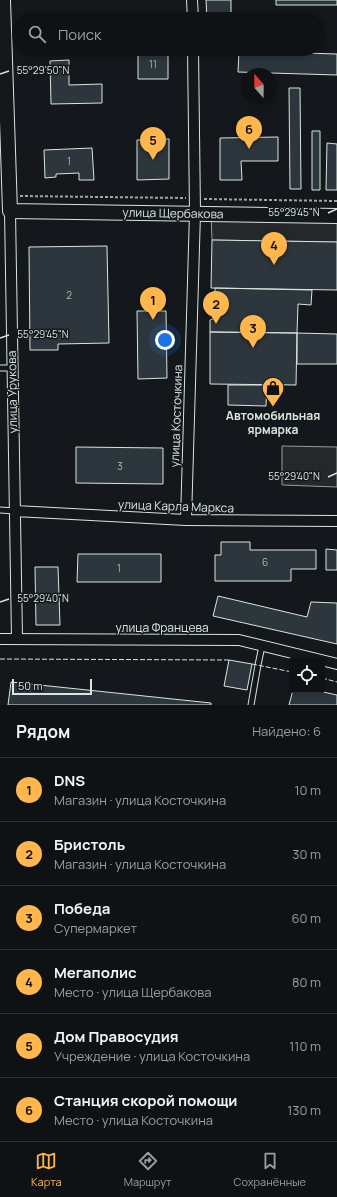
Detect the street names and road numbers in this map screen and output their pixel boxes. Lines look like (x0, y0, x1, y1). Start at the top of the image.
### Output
street label: улица Щербакова (122, 204, 224, 222)
street label: улица Урукова (3, 351, 21, 433)
street label: улица Косточкина (166, 364, 186, 468)
street label: улица Карла Маркса (118, 495, 234, 517)
street label: улица Францева (115, 619, 209, 636)

